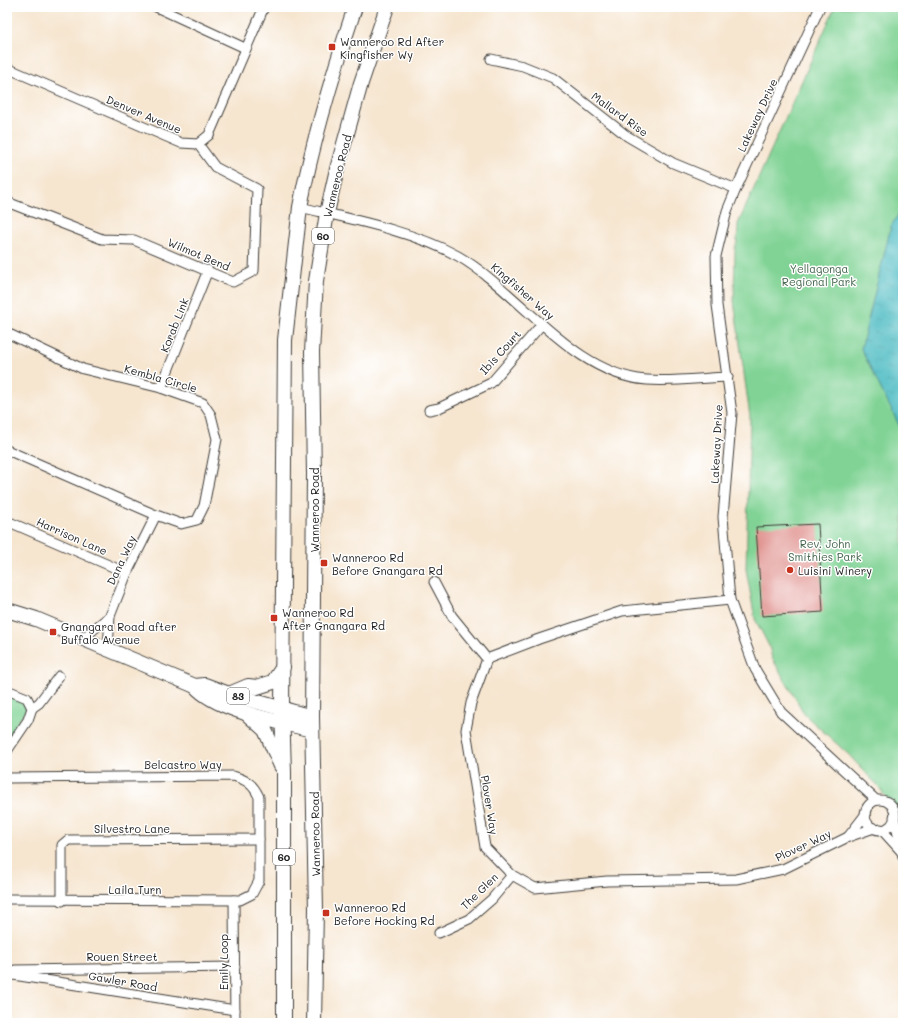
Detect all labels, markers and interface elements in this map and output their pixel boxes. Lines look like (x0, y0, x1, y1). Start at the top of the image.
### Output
place label: Wanneroo Rd After Kingfisher Wy (340, 34, 444, 62)
marker: Wanneroo Rd After Kingfisher Wy (327, 42, 337, 52)
street label: Lakeway Drive (734, 76, 781, 154)
street label: Mallard Rise (589, 88, 651, 140)
street label: Denver Avenue (104, 91, 184, 137)
street label: Wanneroo Road (319, 133, 355, 219)
road number: 60 (312, 228, 334, 244)
street label: Wilmot Bend (166, 234, 232, 274)
street label: Kingfisher Way (488, 259, 558, 323)
park label: Yellagonga Regional Park (782, 261, 856, 289)
street label: Korab Link (156, 296, 192, 354)
street label: Ibis Court (476, 327, 524, 377)
street label: Kembla Circle (123, 360, 199, 396)
street label: Lakeway Drive (706, 404, 726, 484)
street label: Wanneroo Road (307, 467, 322, 553)
street label: Harrison Lane (34, 514, 110, 558)
street label: Dana Way (103, 533, 139, 587)
park label: Rev. John Smithies Park (788, 536, 862, 564)
place label: Wanneroo Rd Before Gnangara Rd (332, 550, 443, 578)
marker: Wanneroo Rd Before Gnangara Rd (319, 558, 329, 568)
place label: Luisini Winery (798, 563, 872, 578)
marker: Luisini Winery (785, 565, 795, 575)
place label: Wanneroo Rd After Gnangara Rd (282, 605, 385, 633)
marker: Wanneroo Rd After Gnangara Rd (269, 613, 279, 623)
place label: Gnangara Road after Buffalo Avenue (61, 619, 177, 647)
marker: Gnangara Road after Buffalo Avenue (48, 627, 58, 637)
road number: 83 (227, 688, 249, 704)
street label: Belcastro Way (144, 757, 222, 772)
street label: Plover Way (478, 774, 502, 836)
street label: Wanneroo Road (307, 791, 323, 877)
street label: Silvestro Lane (94, 821, 170, 836)
street label: Plover Way (773, 825, 834, 864)
road number: 60 (273, 849, 295, 865)
street label: The Glen (457, 869, 501, 913)
street label: Laila Turn (109, 882, 161, 897)
place label: Wanneroo Rd Before Hocking Rd (334, 900, 434, 928)
marker: Wanneroo Rd Before Hocking Rd (321, 908, 331, 918)
street label: Emily Loop (216, 934, 231, 990)
street label: Rouen Street (86, 949, 158, 964)
street label: Gawler Road (87, 968, 159, 994)

